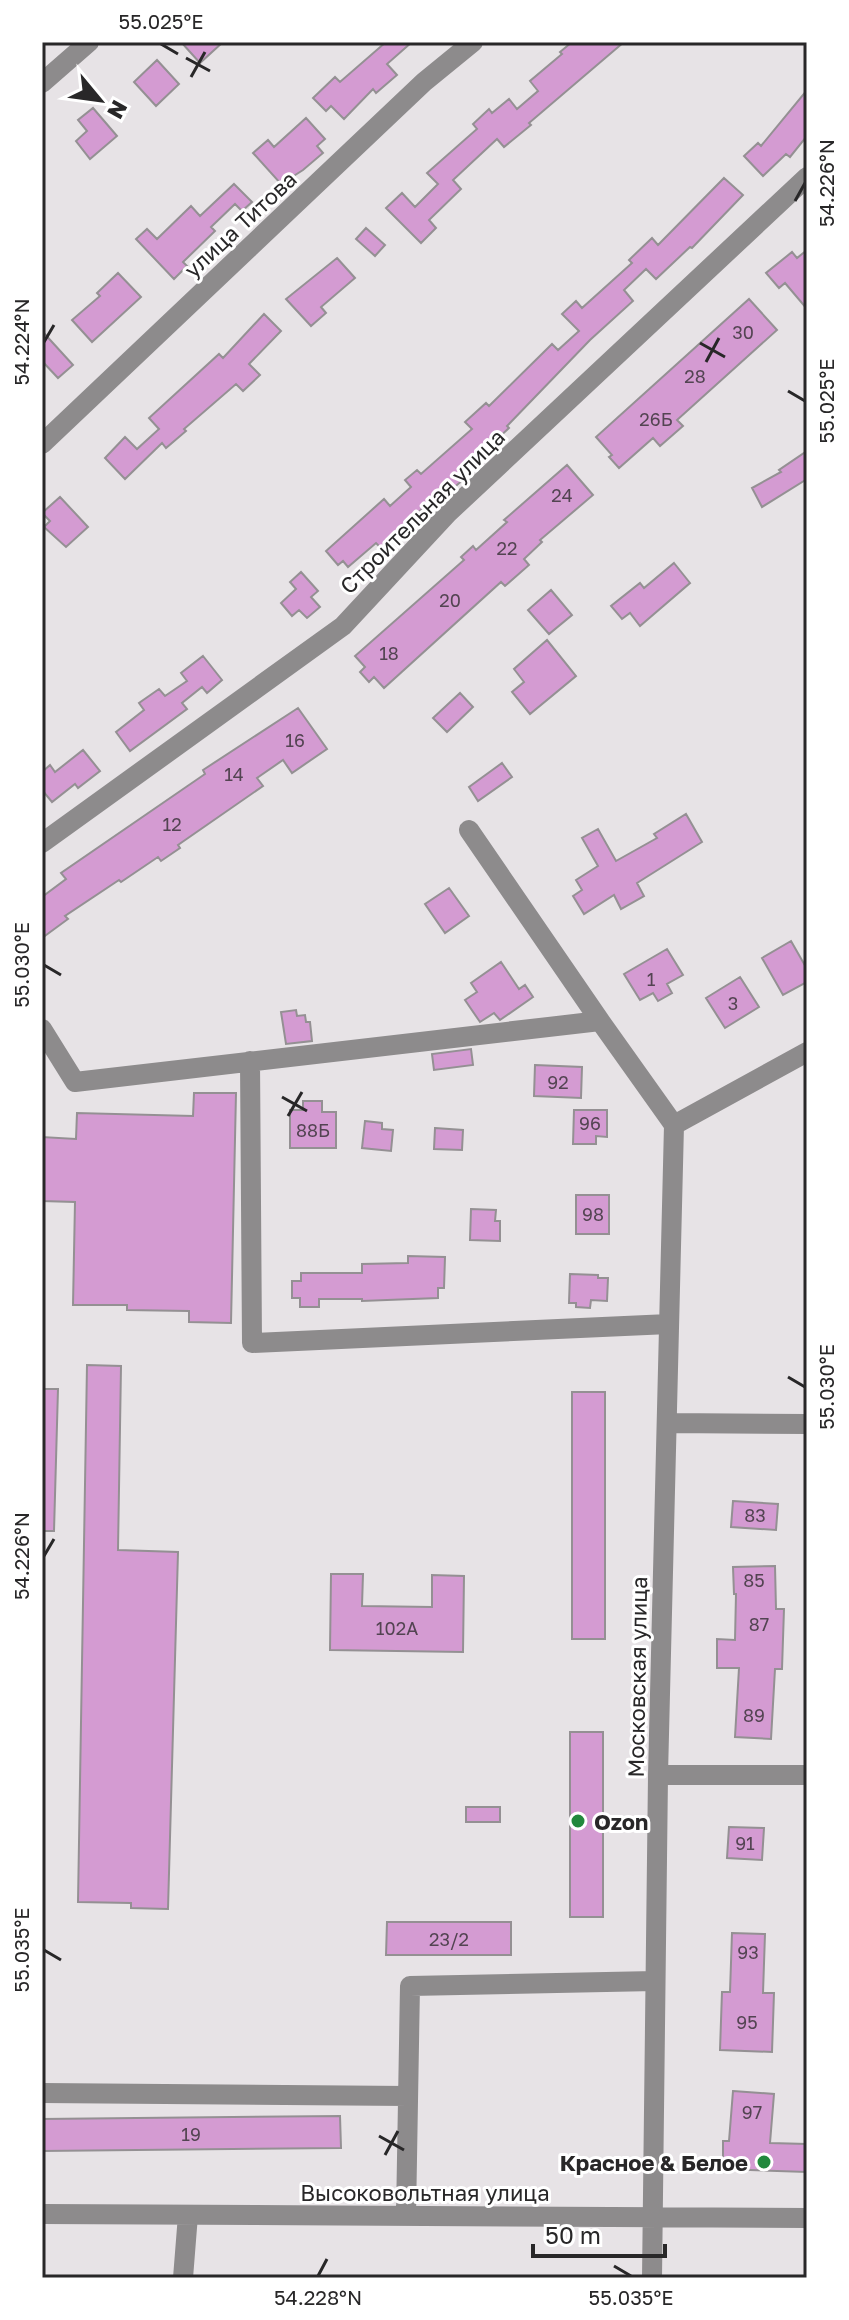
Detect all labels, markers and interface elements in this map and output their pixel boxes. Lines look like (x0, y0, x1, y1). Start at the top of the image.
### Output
text: 55.025°E (119, 9, 203, 33)
north arrow (60, 60, 140, 140)
text: N (102, 96, 134, 124)
text: 54.226°N (814, 139, 838, 227)
street label: улица Титова (178, 165, 302, 283)
text: 54.224°N (9, 298, 33, 386)
house number: 30 (732, 321, 754, 343)
text: 55.025°E (814, 359, 838, 443)
house number: 28 (684, 365, 706, 387)
house number: 26Б (639, 408, 673, 430)
street label: Строительная улица (334, 423, 510, 599)
house number: 24 (551, 484, 573, 506)
house number: 22 (497, 537, 517, 559)
house number: 20 (439, 589, 461, 611)
house number: 18 (379, 642, 399, 664)
house number: 16 (285, 729, 305, 751)
house number: 14 (224, 763, 244, 785)
house number: 12 (162, 813, 182, 835)
text: 55.030°E (9, 922, 33, 1008)
house number: 1 (647, 968, 656, 990)
house number: 3 (728, 992, 738, 1014)
house number: 92 (547, 1071, 569, 1093)
house number: 96 (579, 1112, 601, 1134)
house number: 88Б (296, 1119, 330, 1141)
house number: 98 (582, 1203, 604, 1225)
text: 55.030°E (814, 1344, 838, 1430)
house number: 83 (744, 1504, 766, 1526)
text: 54.226°N (9, 1512, 33, 1600)
house number: 85 (743, 1569, 765, 1591)
street label: Московская улица (622, 1576, 652, 1778)
house number: 87 (749, 1613, 769, 1635)
house number: 102А (376, 1617, 418, 1639)
house number: 89 (743, 1704, 765, 1726)
place label: Ozon (594, 1808, 648, 1835)
marker: Ozon (569, 1812, 587, 1830)
house number: 91 (735, 1832, 755, 1854)
text: 55.035°E (9, 1908, 33, 1992)
house number: 23/2 (429, 1928, 469, 1950)
house number: 93 (737, 1941, 759, 1963)
house number: 95 (736, 2011, 758, 2033)
house number: 97 (742, 2101, 762, 2123)
house number: 19 (181, 2123, 201, 2145)
place label: Красное & Белое (560, 2149, 748, 2176)
marker: Красное & Белое (755, 2153, 773, 2171)
street label: Высоковольтная улица (300, 2179, 550, 2206)
scale bar (533, 2208, 665, 2258)
text: 50 m (545, 2220, 601, 2249)
text: 54.228°N (274, 2285, 362, 2309)
text: 55.035°E (589, 2285, 673, 2309)

